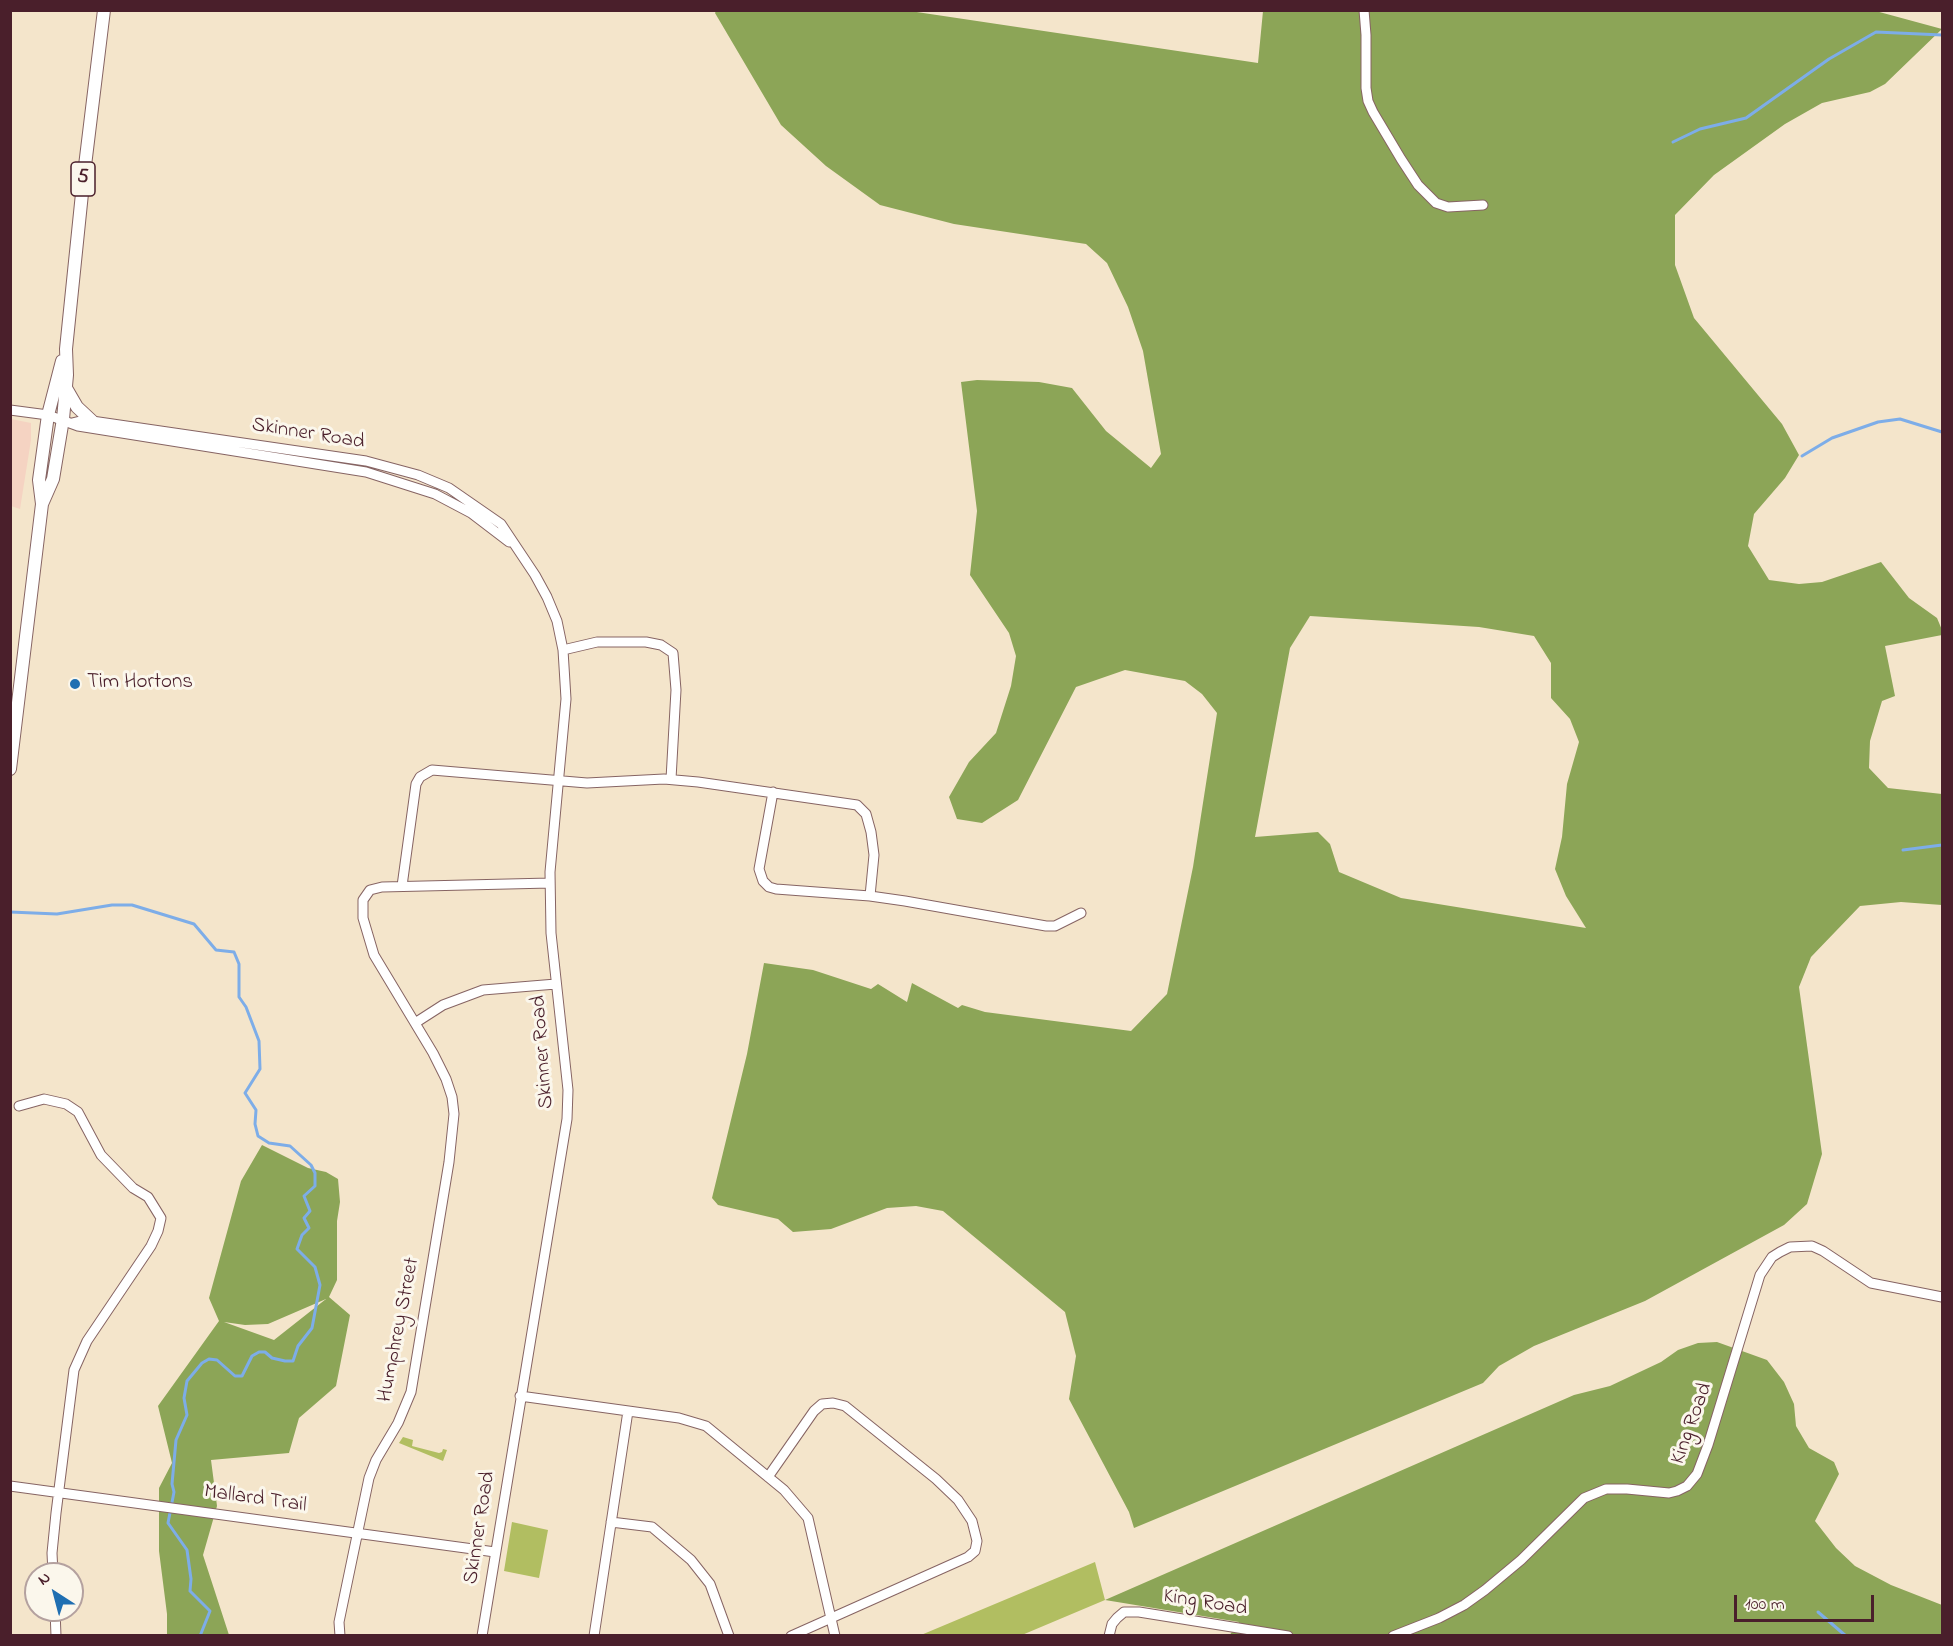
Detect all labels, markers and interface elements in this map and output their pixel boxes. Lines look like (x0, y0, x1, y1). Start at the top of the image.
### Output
road number: 5 (71, 162, 95, 196)
street label: Skinner Road (250, 414, 366, 456)
place label: Tim Hortons (87, 671, 193, 697)
marker: Tim Hortons (68, 677, 82, 691)
street label: Skinner Road (527, 994, 561, 1110)
street label: Humphrey Street (374, 1255, 426, 1405)
street label: King Road (1667, 1380, 1719, 1468)
street label: Skinner Road (460, 1470, 502, 1586)
street label: Mallard Trail (202, 1480, 308, 1520)
north arrow (24, 1562, 84, 1622)
text: N (33, 1566, 56, 1592)
scale bar (1737, 1583, 1876, 1621)
street label: King Road (1161, 1585, 1249, 1623)
text: 100 m (1745, 1592, 1785, 1618)

